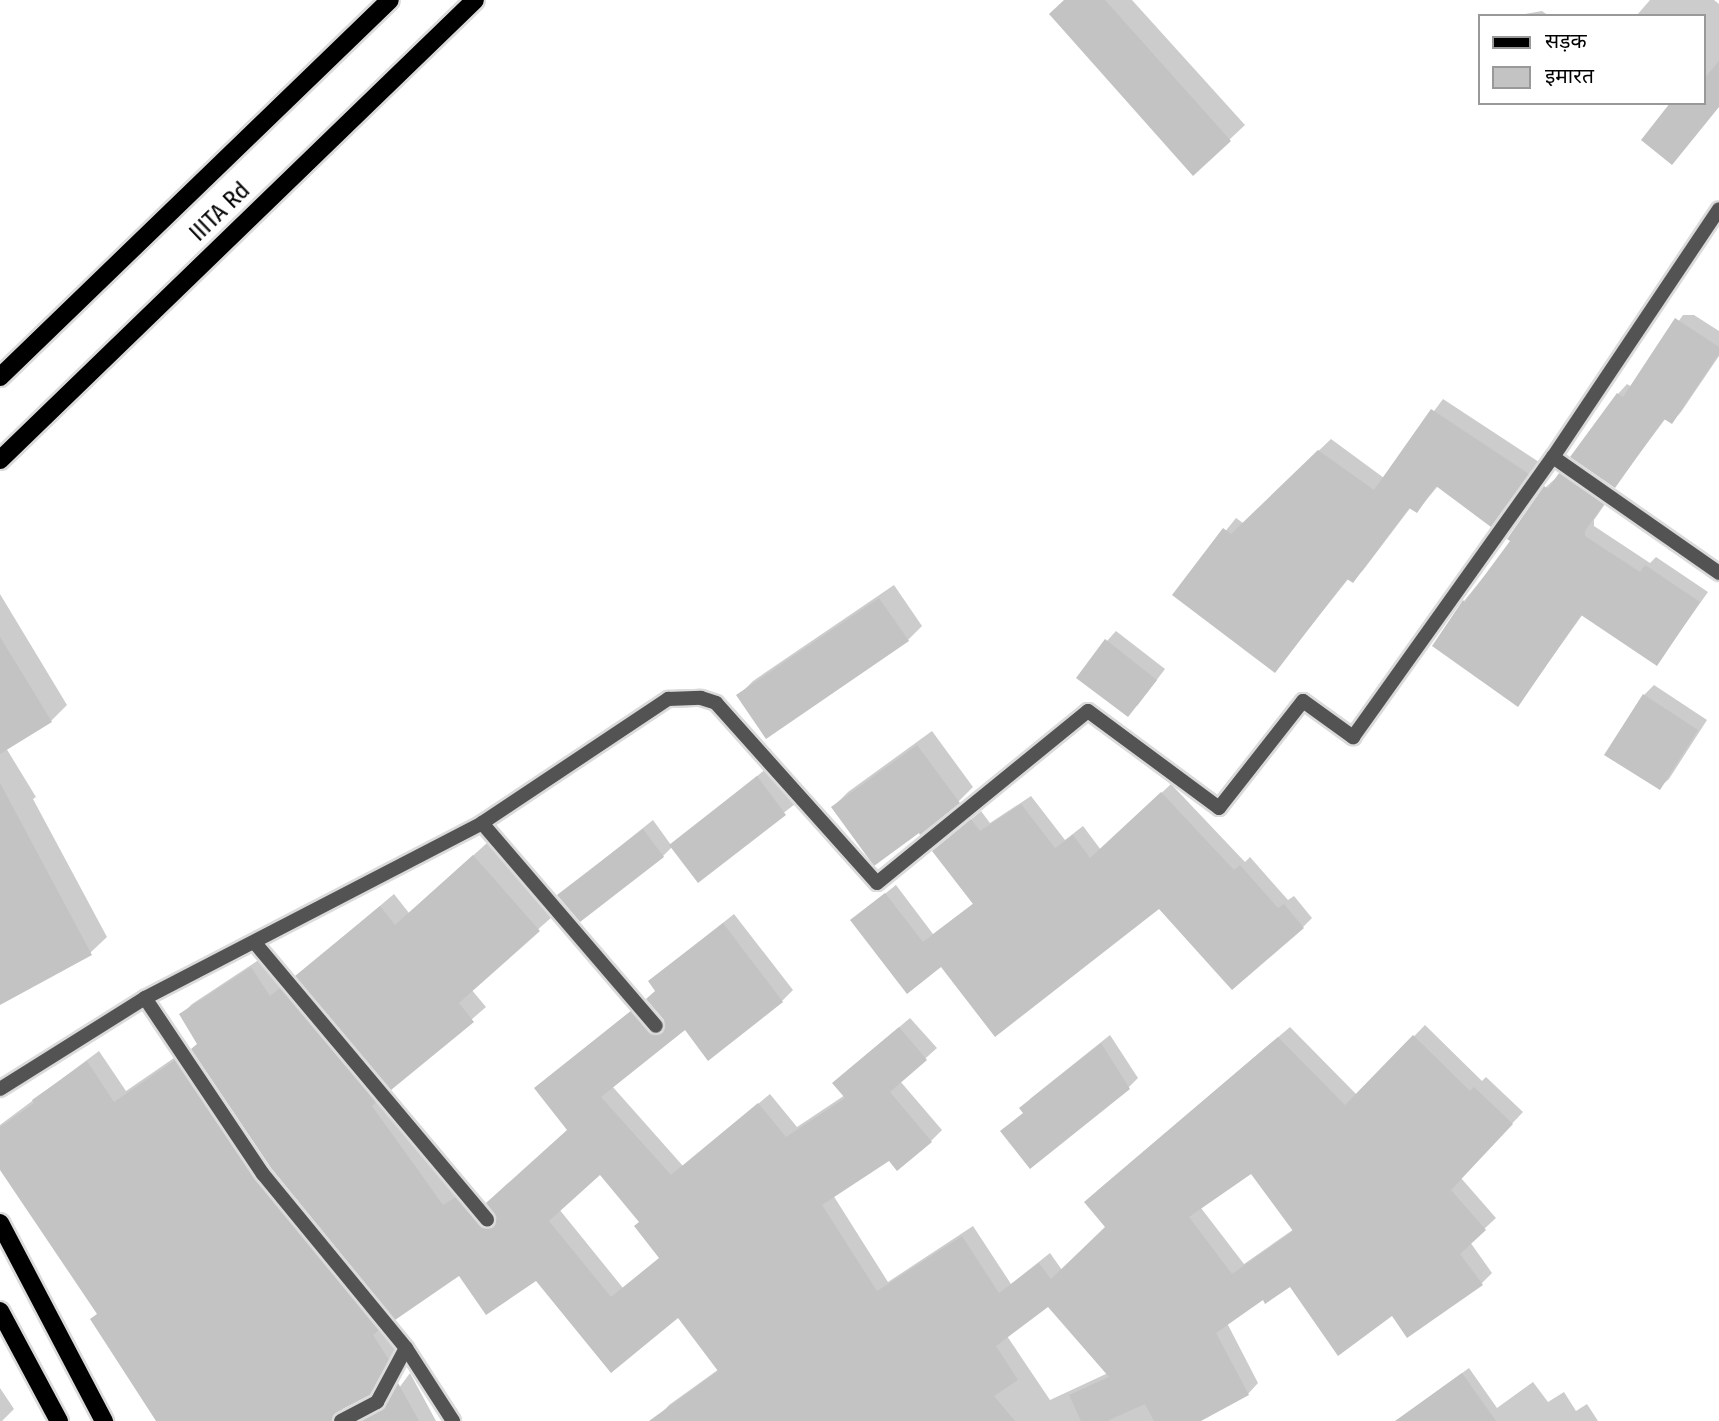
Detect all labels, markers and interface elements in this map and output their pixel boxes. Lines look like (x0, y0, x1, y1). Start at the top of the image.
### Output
legend (1478, 14, 1705, 105)
text: सड़क (1545, 28, 1587, 54)
text: इमारत (1545, 63, 1594, 89)
street label: IIITA Rd (184, 176, 256, 248)

